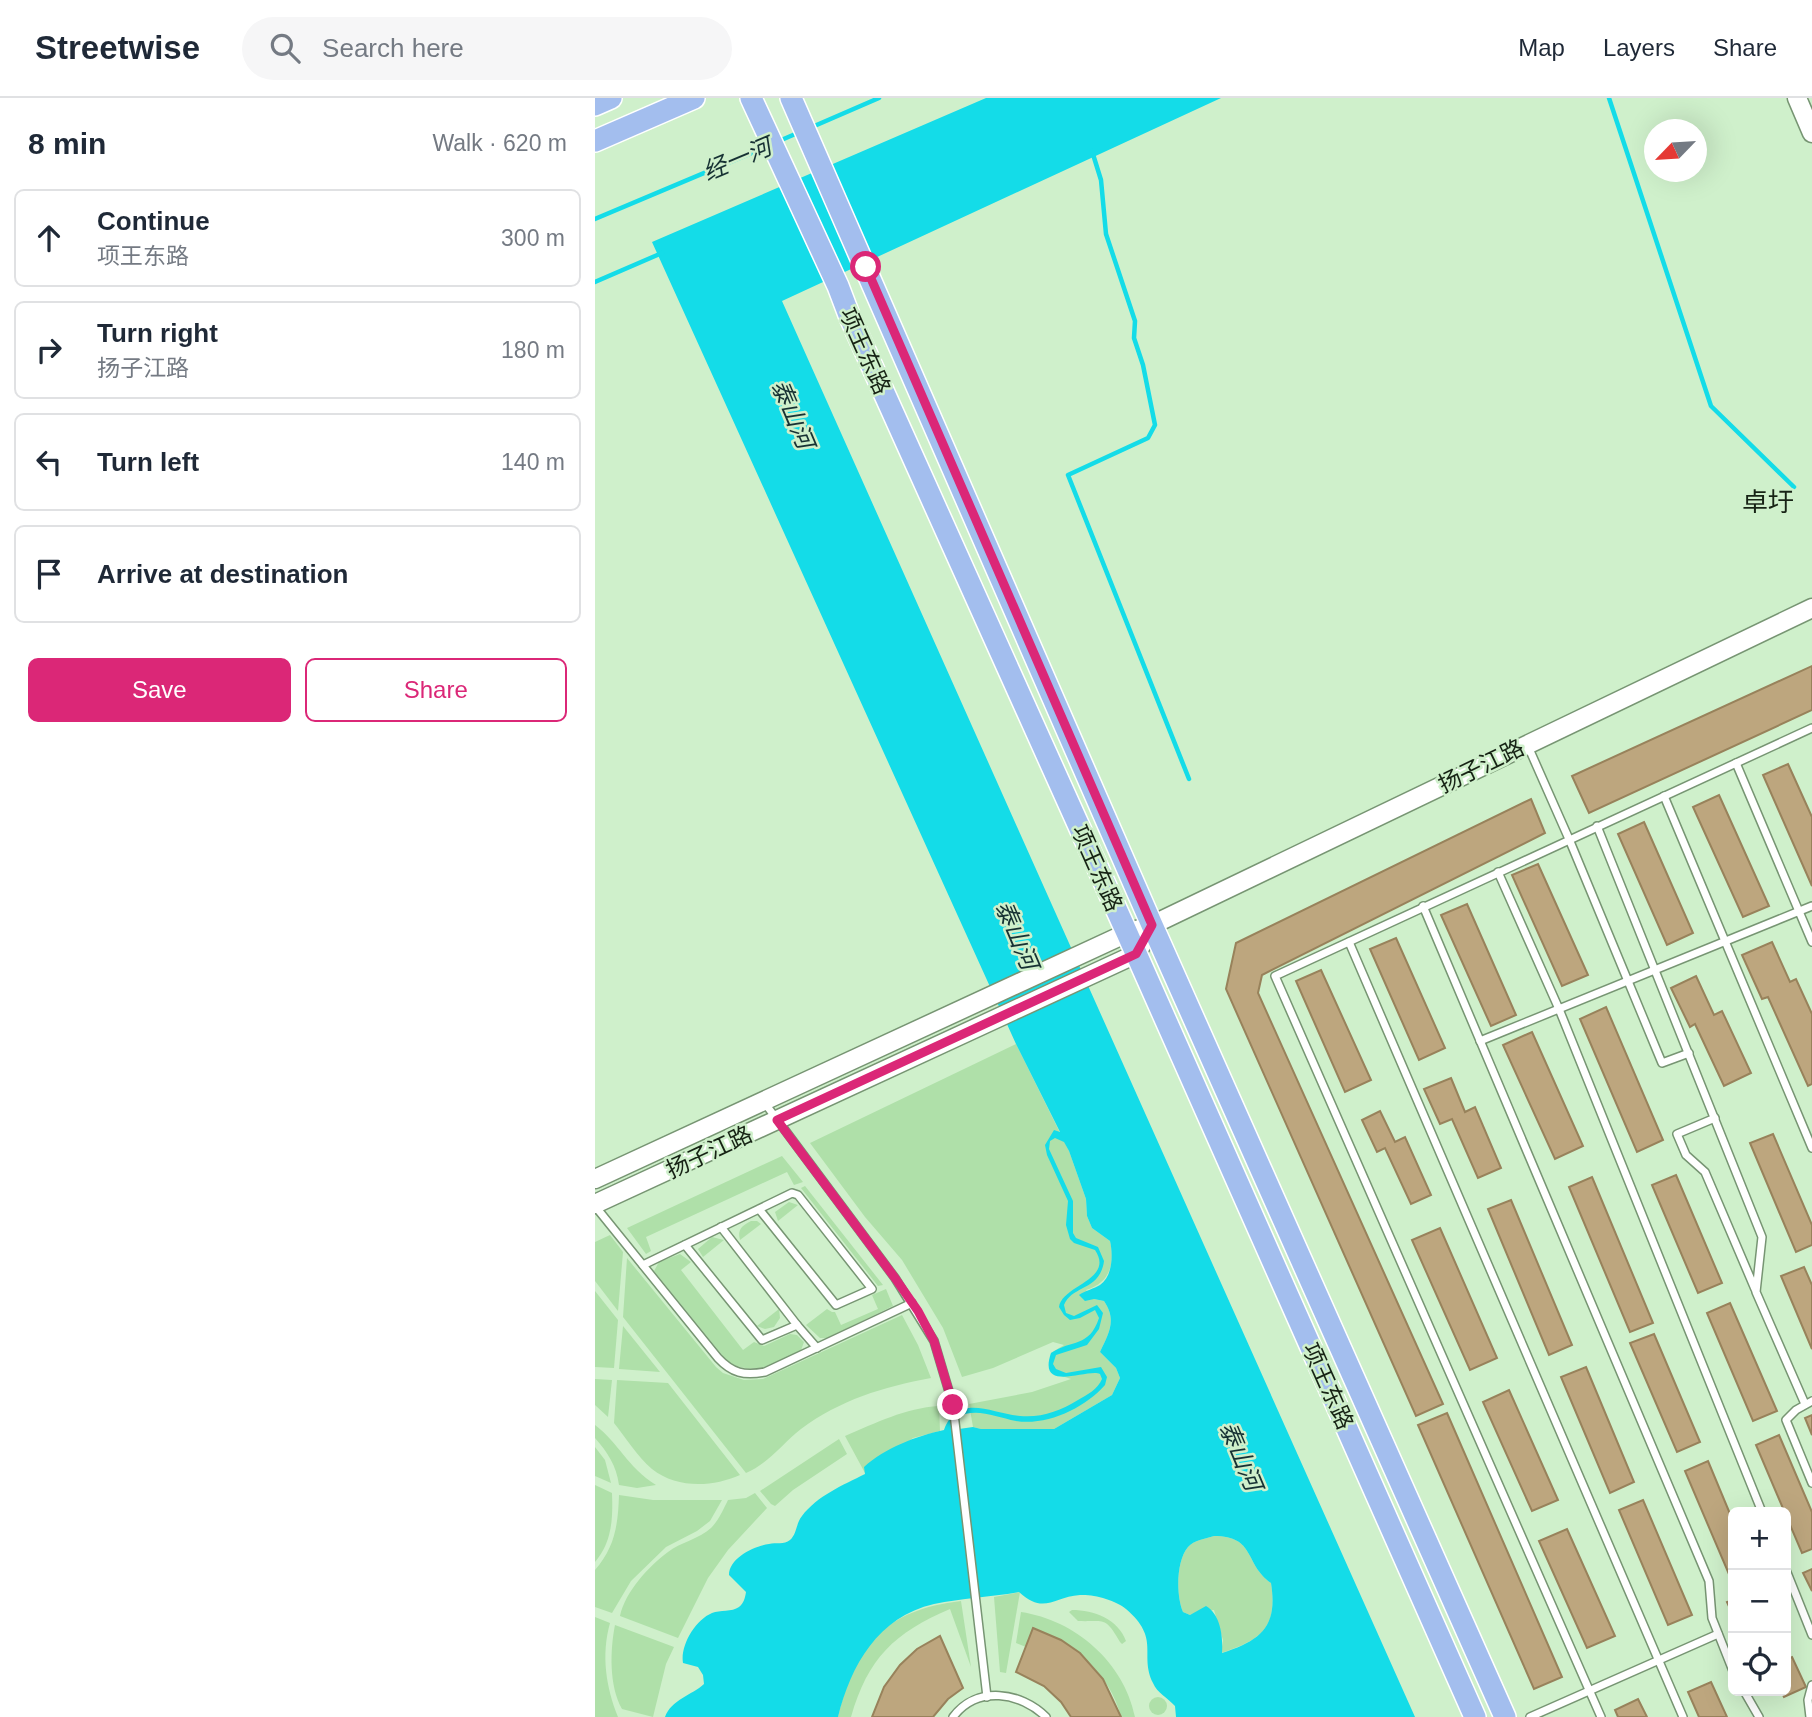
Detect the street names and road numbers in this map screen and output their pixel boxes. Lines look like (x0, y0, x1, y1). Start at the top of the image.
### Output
street label: 项王东路 (834, 304, 896, 398)
street label: 扬子江路 (1434, 734, 1528, 798)
street label: 项王东路 (1066, 821, 1128, 915)
street label: 扬子江路 (662, 1121, 756, 1183)
street label: 项王东路 (1297, 1339, 1359, 1433)

